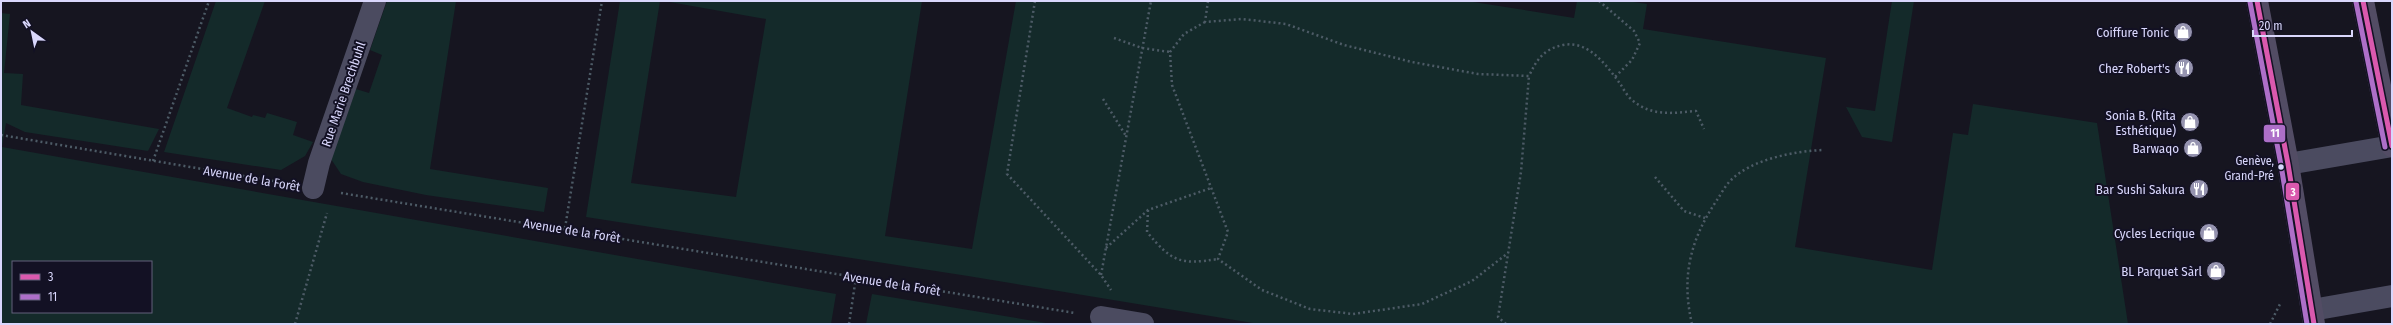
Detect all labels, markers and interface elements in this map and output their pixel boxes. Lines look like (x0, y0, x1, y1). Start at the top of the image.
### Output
north arrow (12, 12, 52, 52)
scale bar (2253, 12, 2352, 38)
text: N (21, 17, 33, 31)
text: 20 m (2259, 19, 2283, 33)
shop icon: Coiffure Tonic (2172, 21, 2194, 43)
place label: Coiffure Tonic (2096, 25, 2169, 40)
street label: Rue Marie Brechbuhl (318, 39, 369, 149)
restaurant icon: Chez Robert's (2173, 57, 2195, 79)
place label: Chez Robert's (2098, 61, 2170, 76)
place label: Sonia B. (Rita Esthétique) (2106, 108, 2176, 138)
shop icon: Sonia B. (Rita Esthétique) (2179, 111, 2201, 133)
line badge: 11 (2263, 124, 2286, 143)
text: 11 (2270, 127, 2280, 140)
shop icon: Barwaqo (2182, 137, 2204, 159)
place label: Barwaqo (2132, 141, 2179, 156)
place label: Genève, Grand-Pré (2224, 154, 2274, 183)
marker: Genève, Grand-Pré (2276, 162, 2286, 172)
street label: Avenue de la Forêt (202, 163, 302, 195)
restaurant icon: Bar Sushi Sakura (2188, 178, 2210, 200)
place label: Bar Sushi Sakura (2096, 182, 2185, 197)
line badge: 3 (2285, 182, 2300, 201)
text: 3 (2289, 186, 2296, 199)
street label: Avenue de la Forêt (522, 215, 622, 246)
shop icon: Cycles Lecrique (2198, 222, 2220, 244)
place label: Cycles Lecrique (2114, 226, 2195, 241)
shop icon: BL Parquet Sàrl (2205, 260, 2227, 282)
legend (12, 261, 152, 313)
place label: BL Parquet Sàrl (2121, 264, 2203, 279)
street label: Avenue de la Forêt (842, 268, 942, 299)
text: 3 (48, 270, 53, 284)
text: 11 (48, 290, 57, 304)

